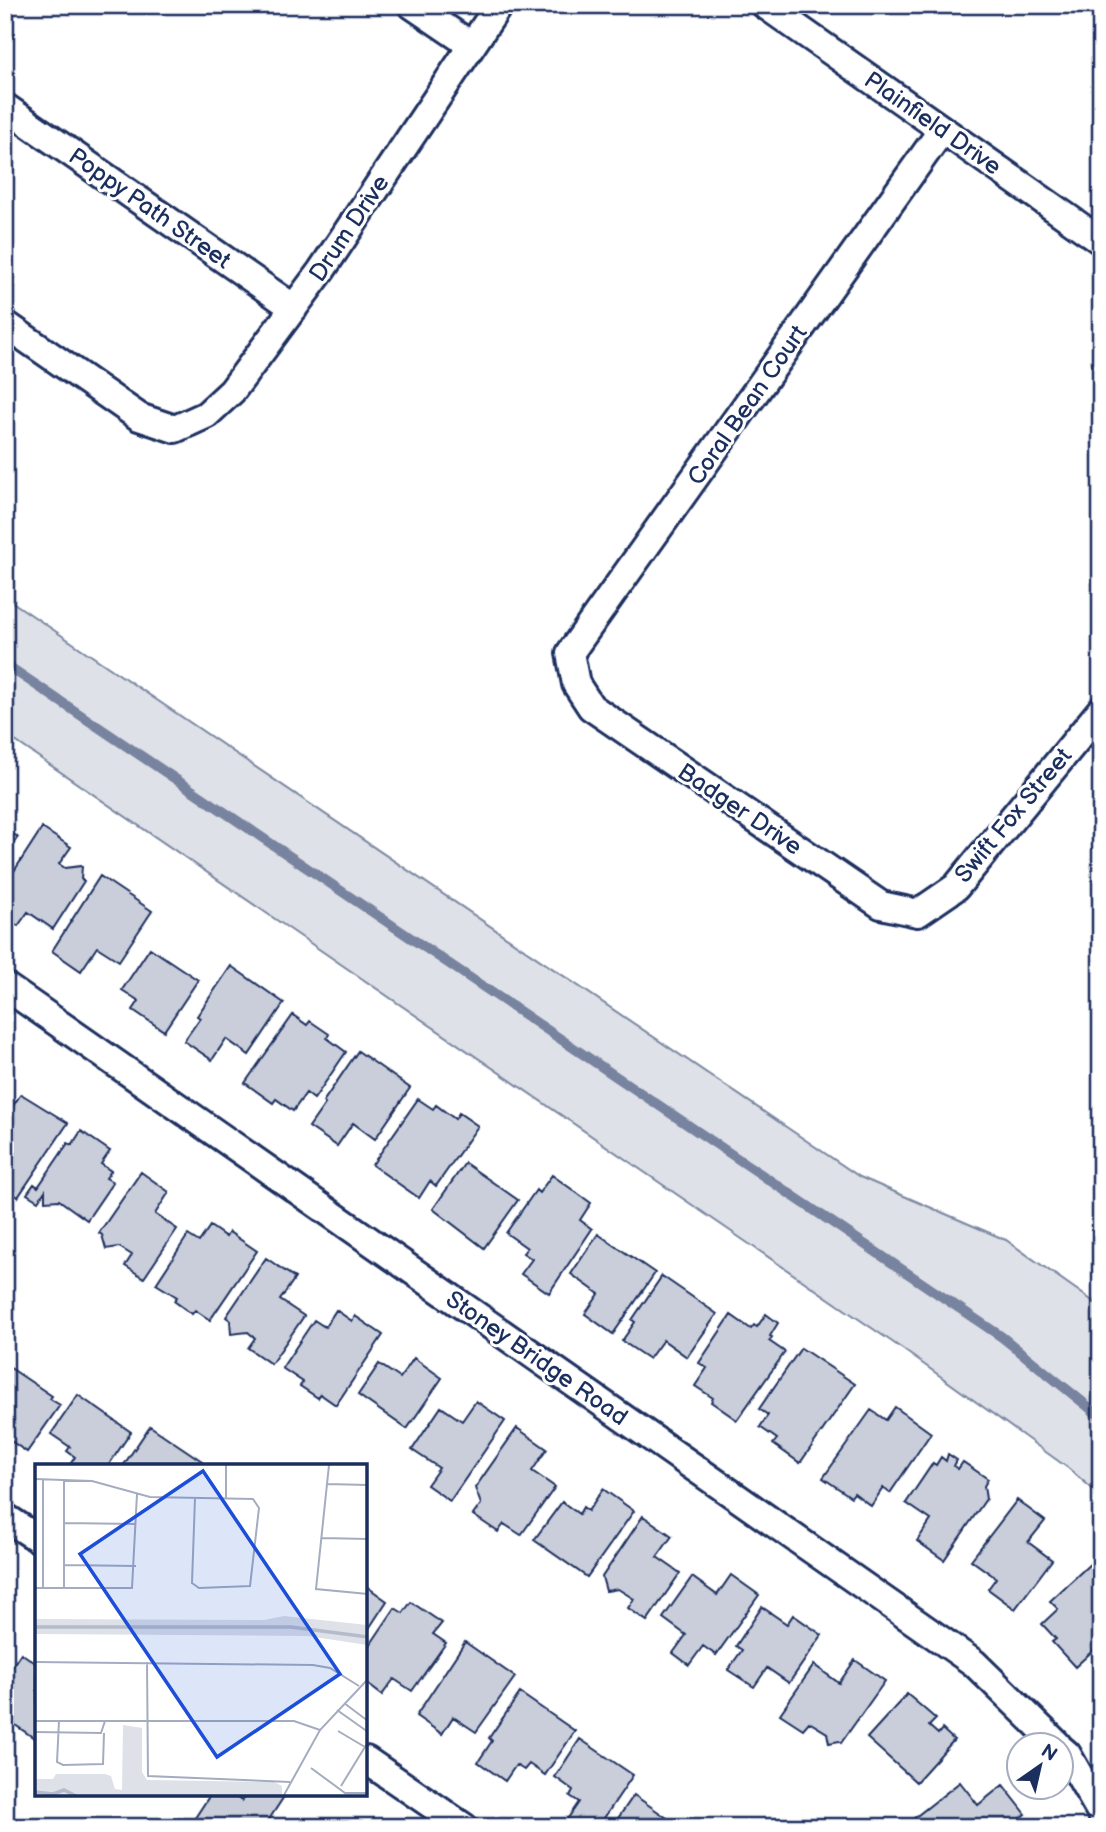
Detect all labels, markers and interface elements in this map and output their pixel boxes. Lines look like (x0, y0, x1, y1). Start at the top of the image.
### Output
street label: Plainfield Drive (859, 65, 1007, 181)
street label: Poppy Path Street (63, 142, 237, 276)
street label: Drum Drive (303, 169, 396, 287)
street label: Coral Bean Court (681, 319, 814, 491)
street label: Swift Fox Street (949, 742, 1079, 889)
street label: Badger Drive (672, 757, 807, 862)
street label: Stoney Bridge Road (440, 1285, 633, 1432)
inset map (35, 1464, 368, 1797)
north arrow (1004, 1730, 1074, 1800)
text: N (1036, 1740, 1061, 1767)

